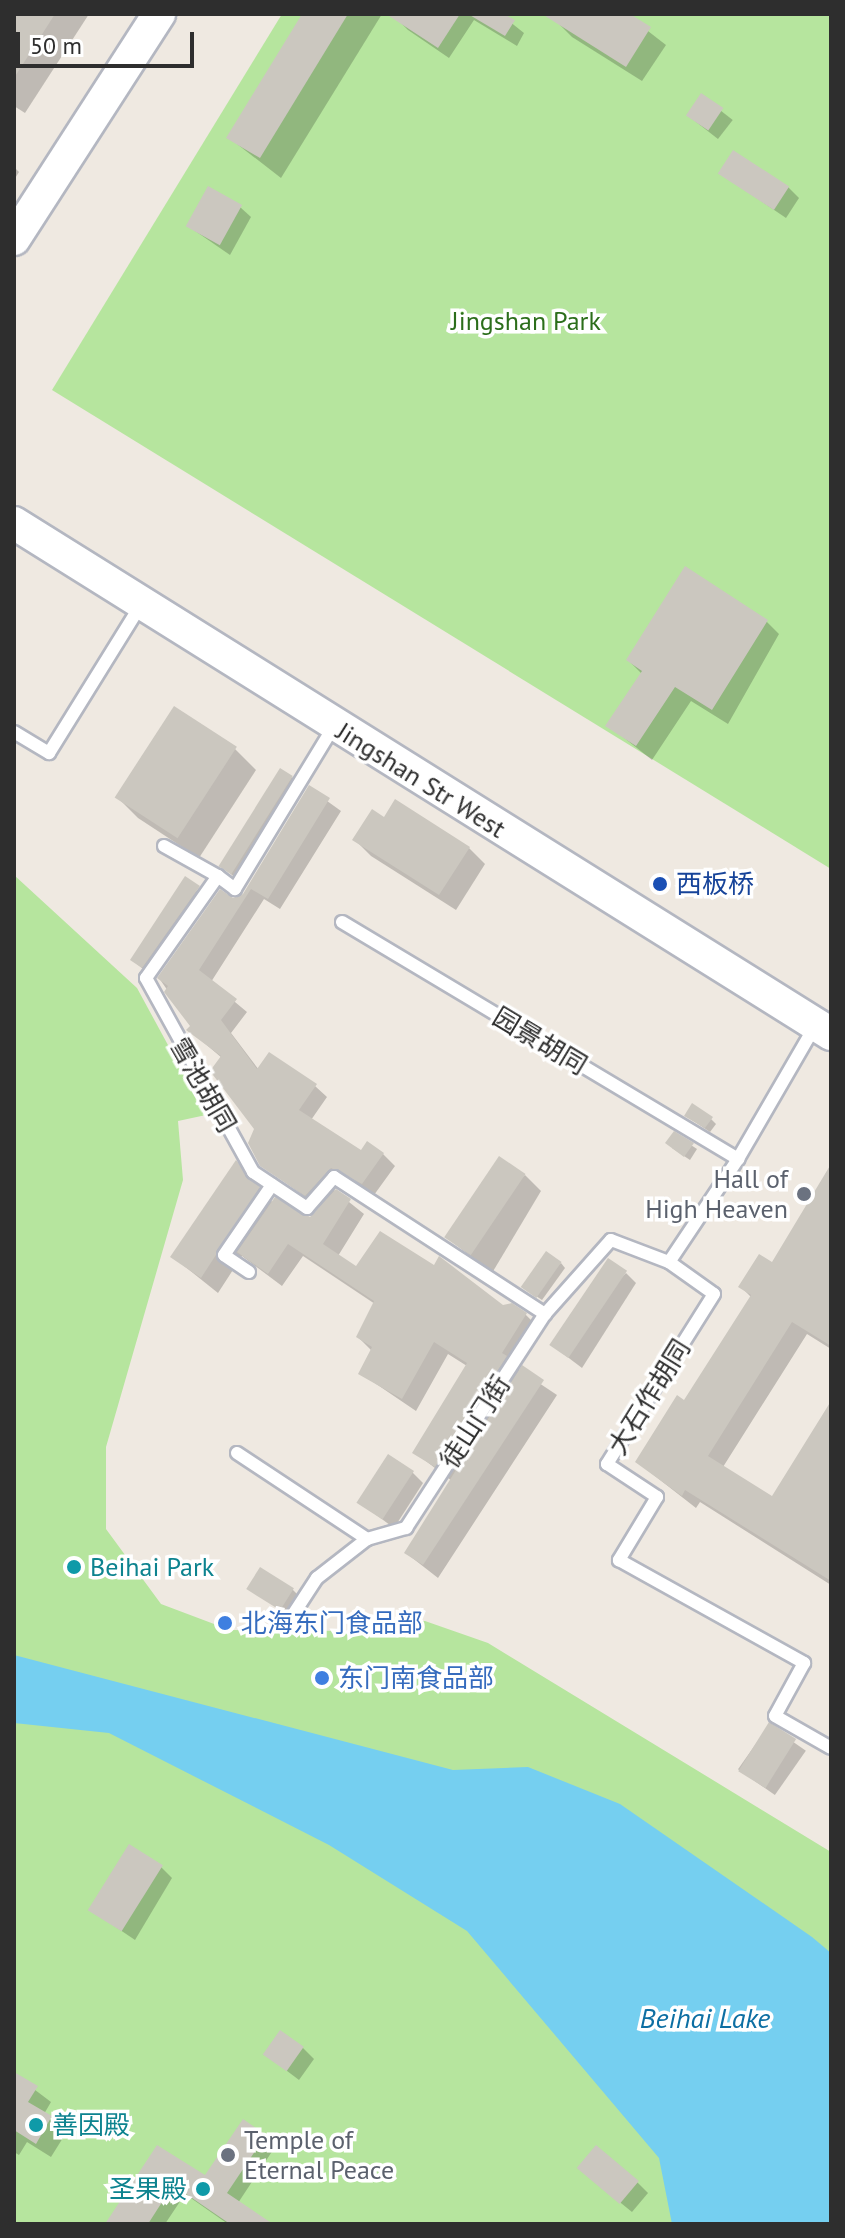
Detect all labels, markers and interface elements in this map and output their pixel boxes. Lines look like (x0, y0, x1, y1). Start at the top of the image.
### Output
scale bar (20, 16, 198, 66)
text: 50 m (30, 30, 82, 61)
park label: Jingshan Park (451, 305, 601, 337)
street label: Jingshan Str West (331, 715, 511, 845)
place label: 西板桥 (676, 868, 754, 900)
marker: 西板桥 (651, 875, 669, 893)
street label: 园景胡同 (487, 1001, 593, 1081)
street label: 雪池胡同 (163, 1032, 243, 1138)
place label: Hall of High Heaven (645, 1163, 788, 1224)
marker: Hall of High Heaven (795, 1185, 813, 1203)
street label: 大石作胡同 (601, 1334, 697, 1460)
street label: 徒山门街 (434, 1370, 516, 1474)
place label: Beihai Park (90, 1551, 214, 1583)
marker: Beihai Park (65, 1558, 83, 1576)
place label: 北海东门食品部 (241, 1607, 423, 1639)
marker: 北海东门食品部 (216, 1614, 234, 1632)
place label: 东门南食品部 (338, 1662, 494, 1694)
marker: 东门南食品部 (313, 1669, 331, 1687)
water label: Beihai Lake (640, 2001, 770, 2035)
place label: 善因殿 (52, 2109, 130, 2141)
marker: 善因殿 (27, 2116, 45, 2134)
place label: Temple of Eternal Peace (244, 2124, 394, 2186)
marker: Temple of Eternal Peace (219, 2146, 237, 2164)
place label: 圣果殿 (109, 2173, 187, 2205)
marker: 圣果殿 (194, 2180, 212, 2198)

